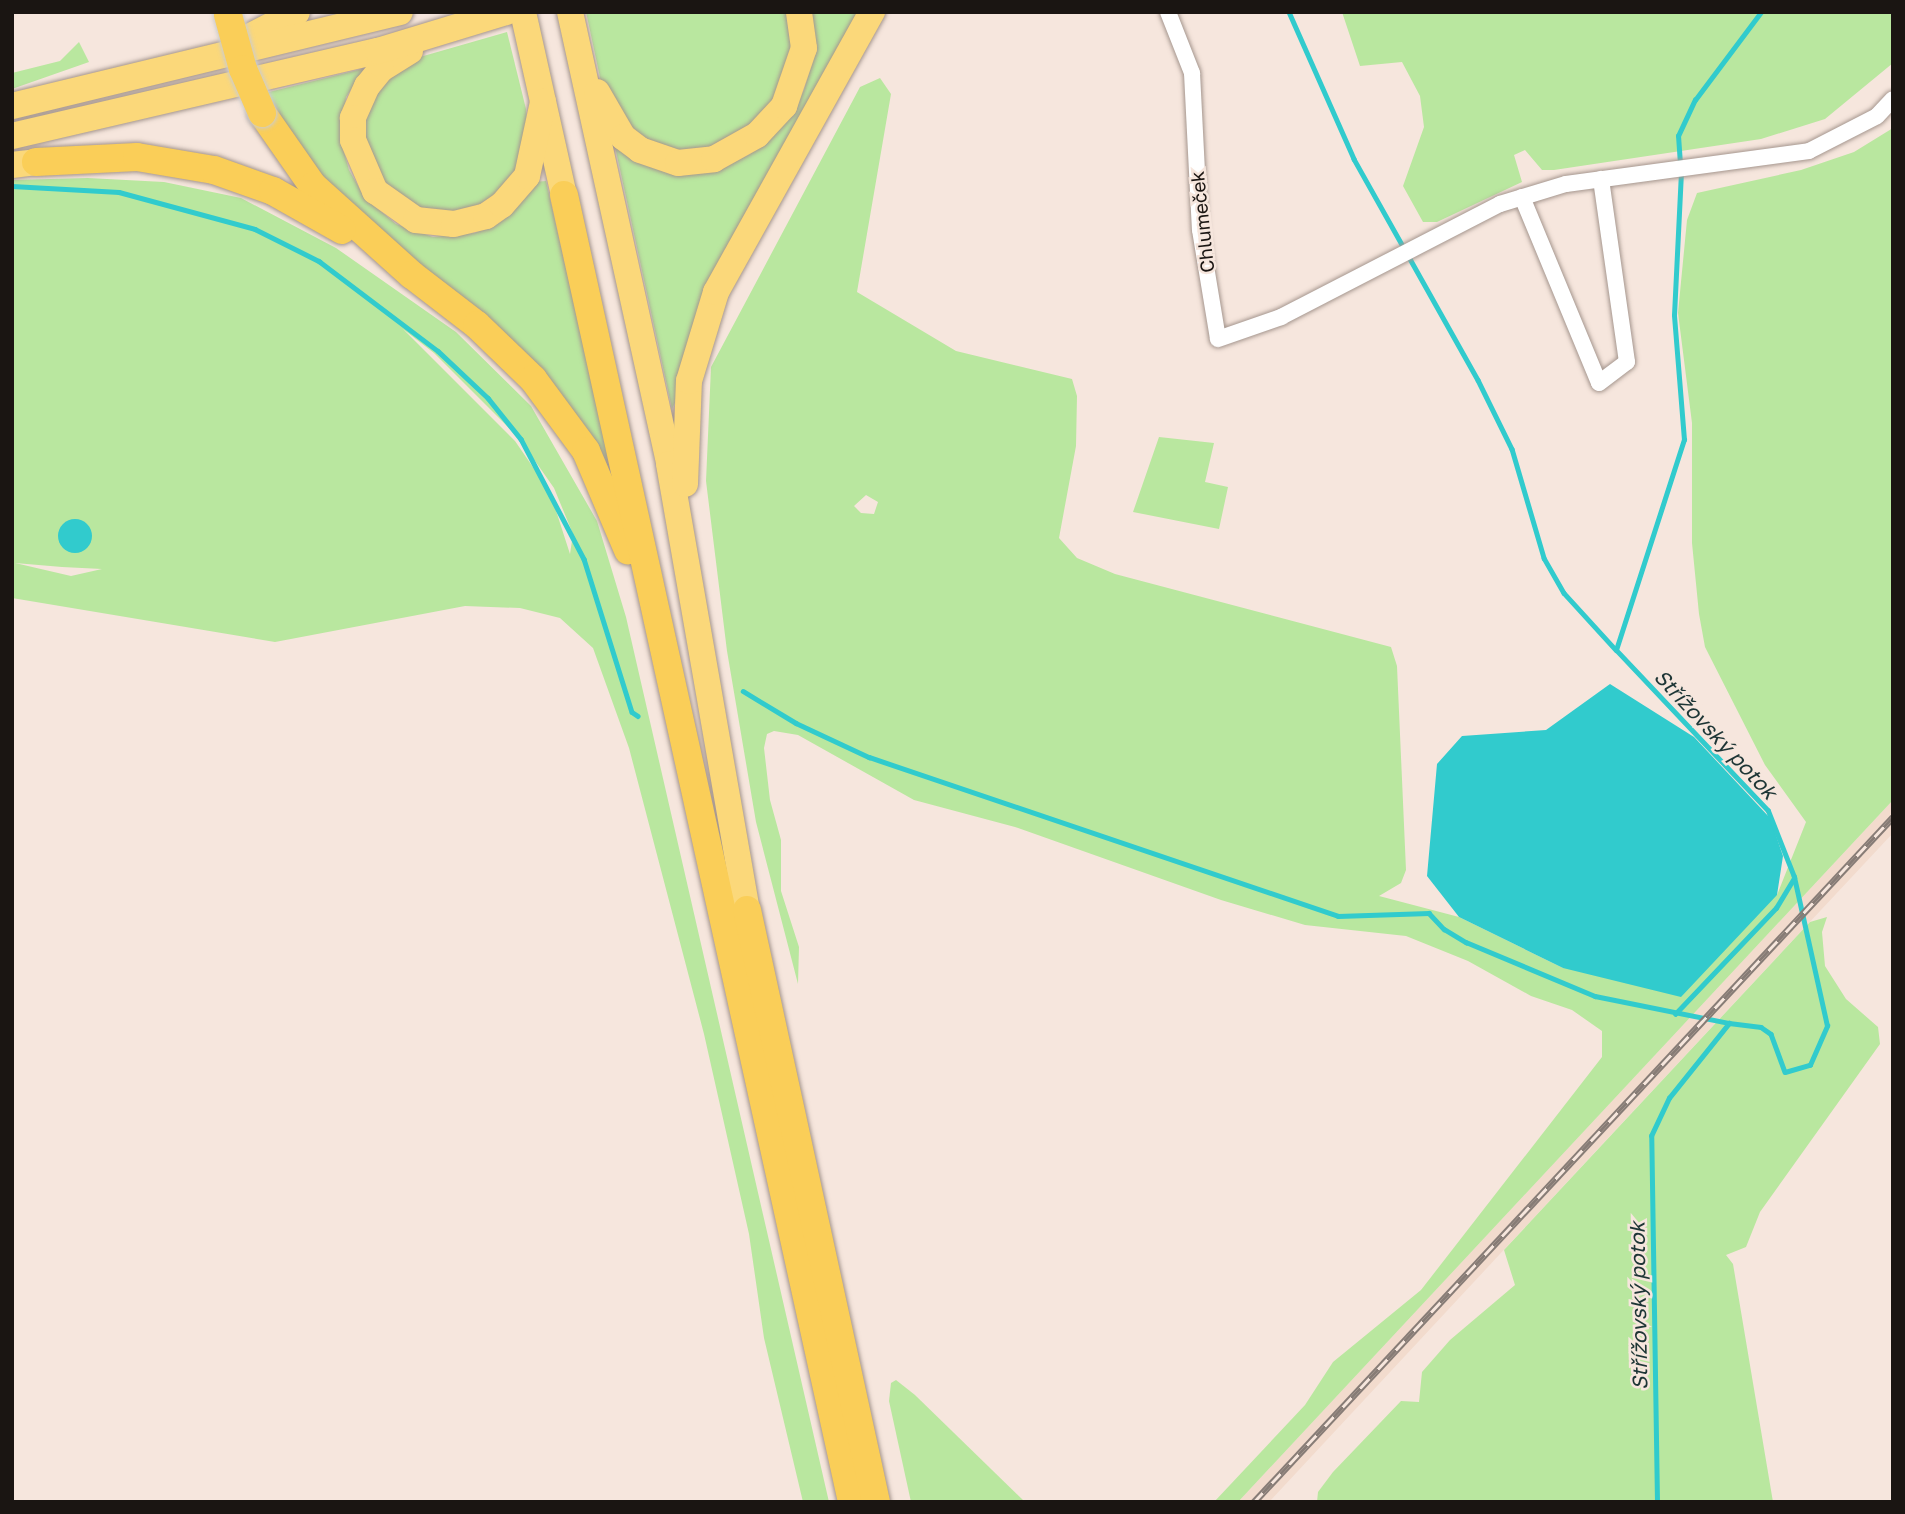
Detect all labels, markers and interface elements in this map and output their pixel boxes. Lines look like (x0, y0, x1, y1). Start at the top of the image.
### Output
street label: Chlumeček (1185, 170, 1219, 274)
water label: Střížovský potok (1649, 664, 1783, 804)
water label: Střížovský potok (1624, 1222, 1652, 1390)

